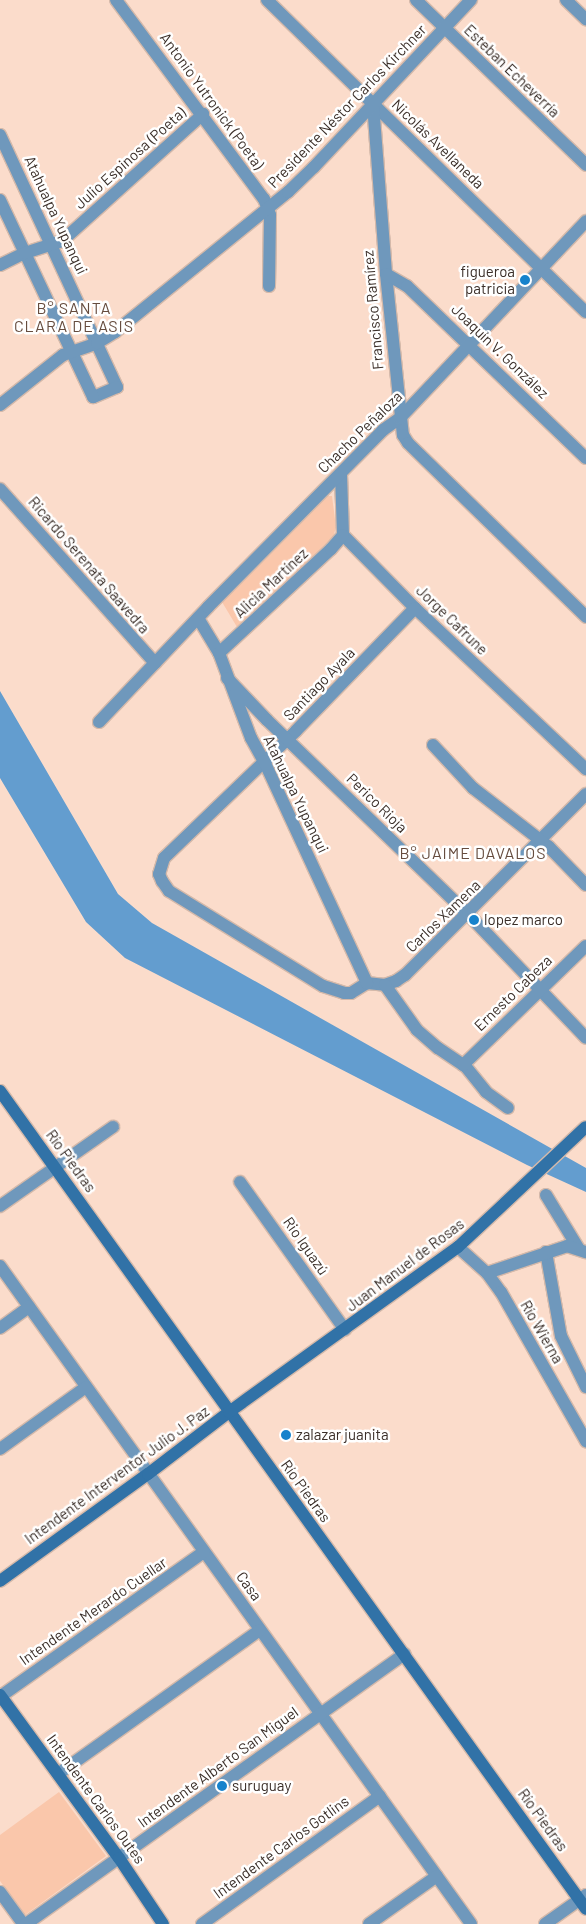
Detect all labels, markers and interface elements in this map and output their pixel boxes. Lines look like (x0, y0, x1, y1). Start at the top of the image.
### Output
street label: Presidente Néstor Carlos Kirchner (264, 20, 430, 192)
street label: Esteban Echeverría (461, 21, 563, 121)
street label: Antonio Yutronick (Poeta) (156, 29, 268, 173)
street label: Nicolás Avellaneda (388, 95, 488, 193)
street label: Julio Espinosa (Poeta) (71, 103, 189, 213)
street label: Atahualpa Yupanqui (21, 153, 91, 277)
street label: Francisco Ramírez (359, 250, 387, 370)
place label: figueroa patricia (461, 262, 515, 297)
marker: figueroa patricia (519, 274, 531, 286)
district label: B° SANTA CLARA DE ASIS (12, 298, 136, 336)
street label: Joaquín V. González (448, 300, 552, 402)
street label: Chacho Peñaloza (314, 387, 406, 477)
street label: Ricardo Serenata Saavedra (25, 493, 153, 637)
street label: Alicia Martínez (230, 544, 312, 622)
street label: Jorge Cafrune (412, 581, 492, 659)
street label: Santiago Ayala (280, 644, 358, 724)
street label: Atahualpa Yupanqui (260, 732, 332, 856)
street label: Perico Rioja (343, 770, 411, 836)
district label: B° JAIME DAVALOS (397, 843, 549, 863)
street label: Carlos Xamena (402, 876, 484, 956)
place label: lopez marco (484, 911, 563, 929)
marker: lopez marco (468, 914, 480, 926)
street label: Ernesto Cabeza (470, 951, 556, 1035)
street label: Río Piedras (42, 1126, 100, 1196)
street label: Rio Iguazú (280, 1214, 332, 1278)
street label: Juan Manuel de Rosas (342, 1215, 468, 1315)
street label: Río Wierna (517, 1297, 567, 1367)
street label: Intendente Interventor Julio J. Paz (21, 1402, 213, 1548)
place label: zalazar juanita (296, 1426, 389, 1444)
marker: zalazar juanita (280, 1429, 292, 1441)
street label: Río Piedras (277, 1456, 335, 1526)
street label: Intendente Merardo Cuellar (16, 1553, 170, 1669)
street label: Casa (232, 1568, 266, 1604)
street label: Intendente Alberto San Miguel (134, 1703, 302, 1831)
street label: Intendente Carlos Outes (43, 1731, 149, 1867)
place label: suruguay (232, 1777, 291, 1795)
marker: suruguay (216, 1780, 228, 1792)
street label: Río Piedras (514, 1785, 572, 1855)
street label: Intendente Carlos Gotlins (210, 1792, 352, 1902)

